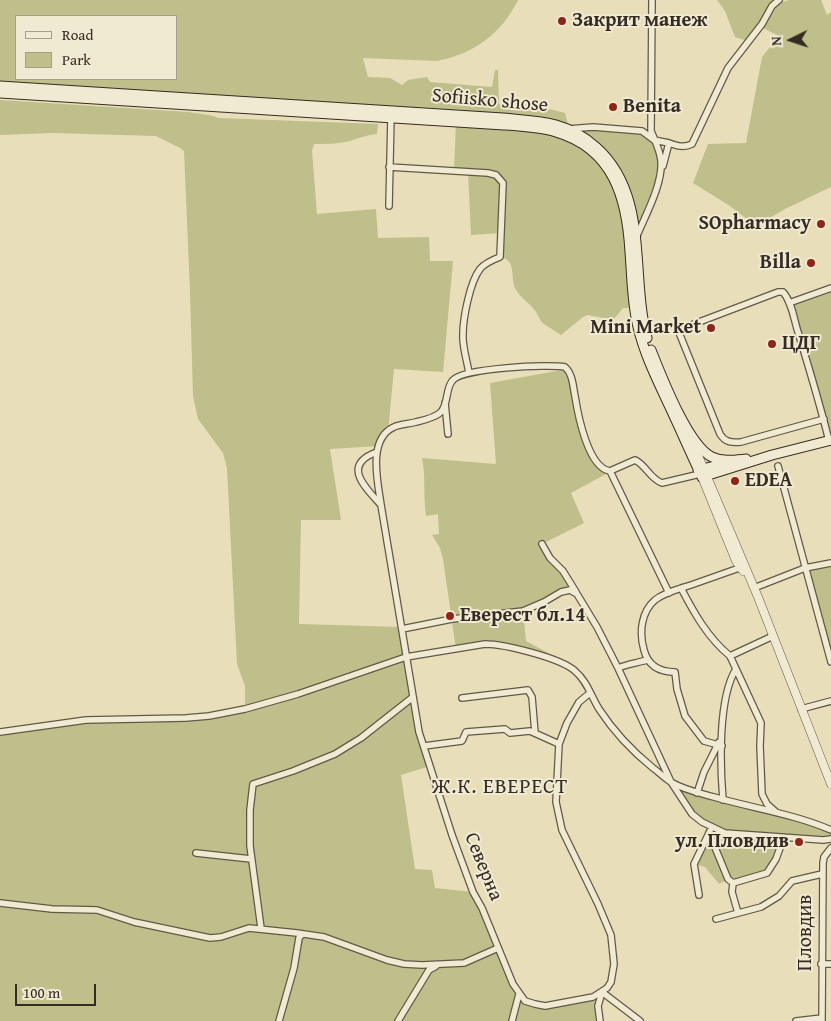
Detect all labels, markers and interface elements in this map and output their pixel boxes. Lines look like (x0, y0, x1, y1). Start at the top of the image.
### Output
place label: Закрит манеж (572, 9, 707, 33)
legend (15, 15, 178, 80)
marker: Закрит манеж (556, 15, 568, 27)
north arrow (766, 15, 816, 65)
text: Road (62, 24, 93, 45)
text: N (766, 36, 786, 46)
text: Park (62, 49, 91, 70)
street label: Sofiisko shose (431, 84, 549, 118)
place label: Benita (623, 95, 681, 119)
marker: Benita (607, 101, 619, 113)
place label: SOpharmacy (698, 212, 811, 236)
marker: SOpharmacy (815, 218, 827, 230)
place label: Billa (760, 251, 801, 275)
marker: Billa (805, 257, 817, 269)
place label: Mini Market (590, 316, 701, 340)
marker: Mini Market (705, 322, 717, 334)
place label: ЦДГ (782, 332, 820, 356)
marker: ЦДГ (766, 338, 778, 350)
place label: EDEA (745, 469, 792, 493)
marker: EDEA (729, 475, 741, 487)
place label: Еверест бл.14 (460, 604, 586, 628)
marker: Еверест бл.14 (444, 610, 456, 622)
district label: Ж.К. ЕВЕРЕСТ (430, 775, 570, 801)
street label: Северна (459, 829, 507, 905)
place label: ул. Пловдив (675, 830, 789, 854)
marker: ул. Пловдив (793, 836, 805, 848)
street label: Пловдив (794, 895, 818, 971)
scale bar (18, 974, 99, 1006)
text: 100 m (23, 982, 60, 1003)

